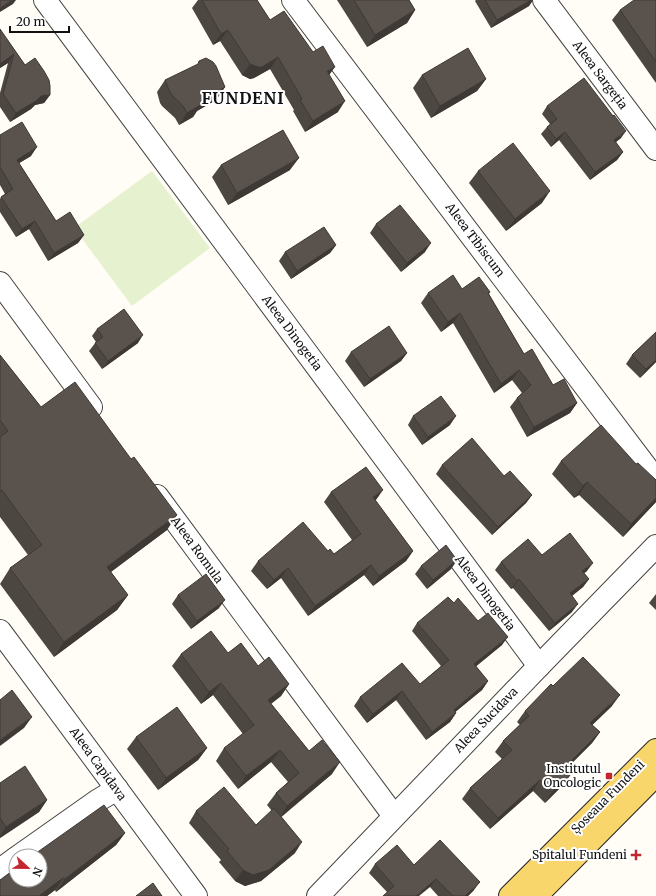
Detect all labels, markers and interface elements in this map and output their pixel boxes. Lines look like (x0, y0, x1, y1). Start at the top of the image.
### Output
scale bar (10, 8, 69, 34)
text: 20 m (16, 14, 45, 29)
street label: Aleea Sargeția (568, 37, 631, 113)
district label: FUNDENI (201, 88, 285, 108)
street label: Aleea Tibiscum (442, 199, 508, 280)
street label: Aleea Dinogetia (258, 291, 326, 374)
street label: Aleea Romula (168, 513, 227, 586)
street label: Aleea Dinogetia (451, 551, 519, 634)
street label: Aleea Sucidava (450, 683, 521, 756)
street label: Aleea Capidava (66, 723, 130, 804)
street label: Șoseaua Fundeni (568, 757, 648, 837)
place label: Institutul Oncologic (543, 761, 601, 790)
marker: Institutul Oncologic (604, 771, 614, 781)
place label: Spitalul Fundeni (532, 847, 627, 862)
north arrow (8, 848, 48, 888)
marker: Spitalul Fundeni (630, 849, 642, 861)
text: N (29, 865, 45, 879)

